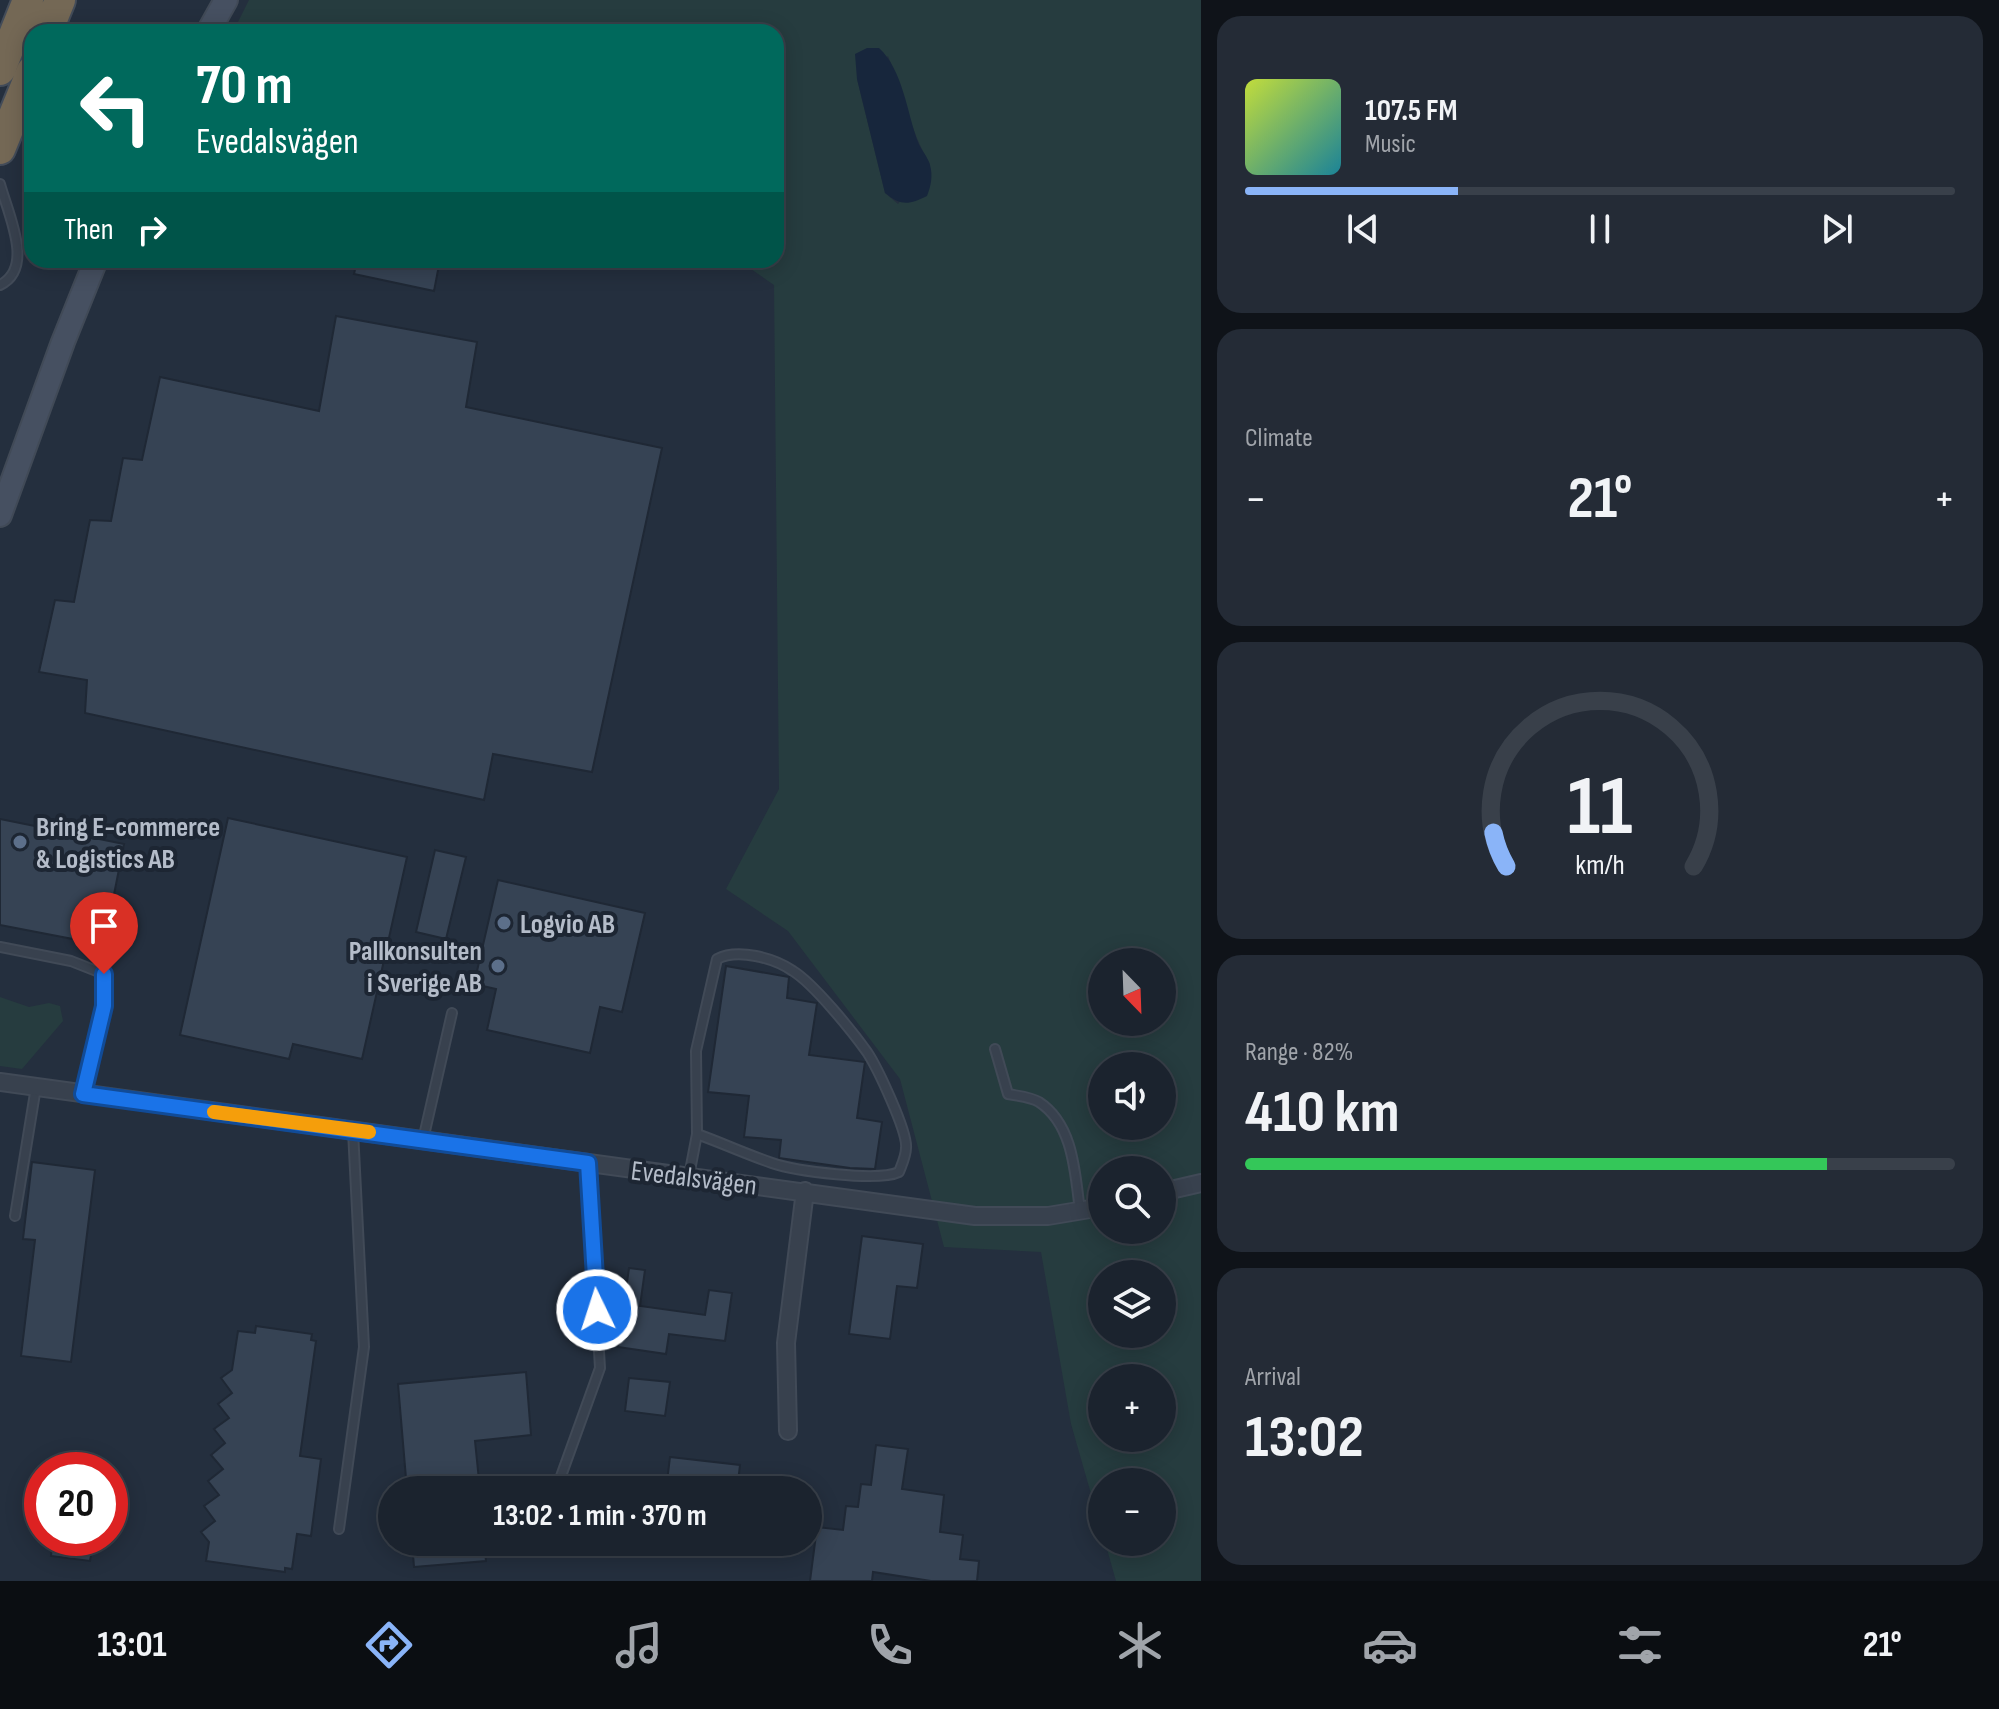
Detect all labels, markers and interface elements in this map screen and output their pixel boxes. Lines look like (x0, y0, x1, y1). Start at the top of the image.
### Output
text: 70 m (196, 53, 293, 120)
icon: left (64, 56, 168, 160)
text: 107.5 FM (1365, 93, 1458, 129)
text: Evedalsvägen (196, 121, 359, 164)
text: Music (1365, 129, 1416, 160)
icon: previous (1341, 207, 1385, 251)
icon: pause (1578, 207, 1622, 251)
icon: next (1815, 207, 1859, 251)
icon: right (130, 208, 174, 252)
text: Then (64, 212, 114, 248)
text: Climate (1245, 423, 1313, 454)
text: 21° (1567, 463, 1633, 535)
text: − (1245, 473, 1267, 526)
text: + (1933, 473, 1955, 526)
text: 11 (1567, 757, 1633, 857)
place label: Bring E-commerce & Logistics AB (36, 811, 220, 876)
marker: Bring E-commerce & Logistics AB (11, 833, 29, 851)
text: km/h (1575, 848, 1625, 883)
pin (70, 892, 138, 974)
icon: arrive (82, 904, 126, 948)
place label: Logvio AB (520, 908, 615, 941)
marker: Logvio AB (495, 914, 513, 932)
place label: Pallkonsulten i Sverige AB (349, 935, 482, 1000)
north arrow (1088, 948, 1176, 1036)
map controls (1088, 948, 1176, 1556)
marker: Pallkonsulten i Sverige AB (489, 957, 507, 975)
text: Range · 82% (1245, 1037, 1353, 1068)
button: sound (1088, 1052, 1176, 1140)
text: 410 km (1245, 1077, 1400, 1149)
street label: Evedalsvägen (629, 1154, 759, 1203)
button: search (1088, 1156, 1176, 1244)
button: layers (1088, 1260, 1176, 1348)
position arrow (555, 1268, 639, 1352)
text: Arrival (1245, 1362, 1301, 1393)
button: + (1088, 1364, 1176, 1452)
text: 13:02 (1245, 1402, 1364, 1474)
speed limit sign: 20 (24, 1452, 128, 1556)
button: − (1088, 1468, 1176, 1556)
text: 13:02 · 1 min · 370 m (493, 1498, 707, 1534)
icon: directions (361, 1617, 417, 1673)
icon: music (611, 1617, 667, 1673)
icon: phone (862, 1617, 918, 1673)
icon: climate (1112, 1617, 1168, 1673)
icon: car (1362, 1617, 1418, 1673)
icon: filters (1612, 1617, 1668, 1673)
text: 13:01 (97, 1624, 167, 1667)
text: 21° (1863, 1624, 1902, 1667)

